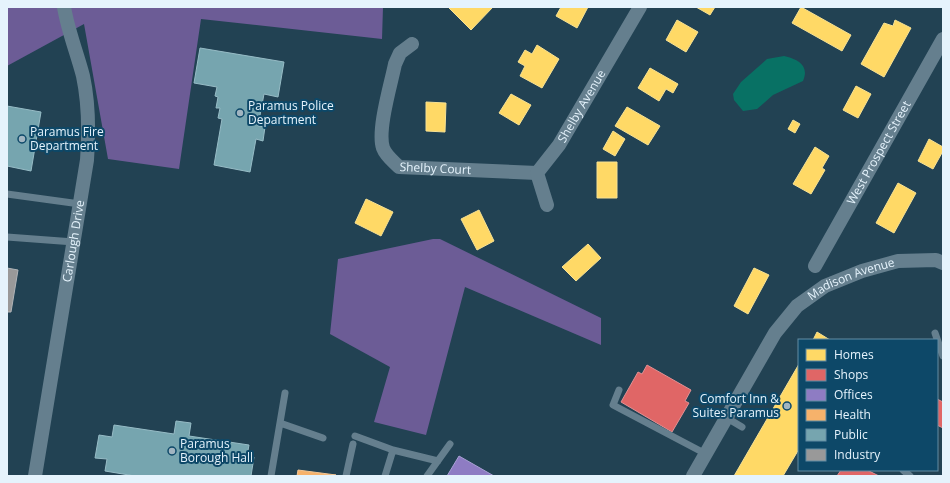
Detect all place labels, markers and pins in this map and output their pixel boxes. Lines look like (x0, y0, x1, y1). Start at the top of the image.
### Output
place label: Paramus Police Department (248, 97, 334, 128)
marker: Paramus Police Department (235, 108, 245, 118)
place label: Paramus Fire Department (30, 123, 104, 154)
marker: Paramus Fire Department (17, 134, 27, 144)
place label: Comfort Inn & Suites Paramus (693, 390, 779, 421)
marker: Comfort Inn & Suites Paramus (782, 401, 792, 411)
place label: Paramus Borough Hall (180, 435, 253, 466)
marker: Paramus Borough Hall (167, 446, 177, 456)

